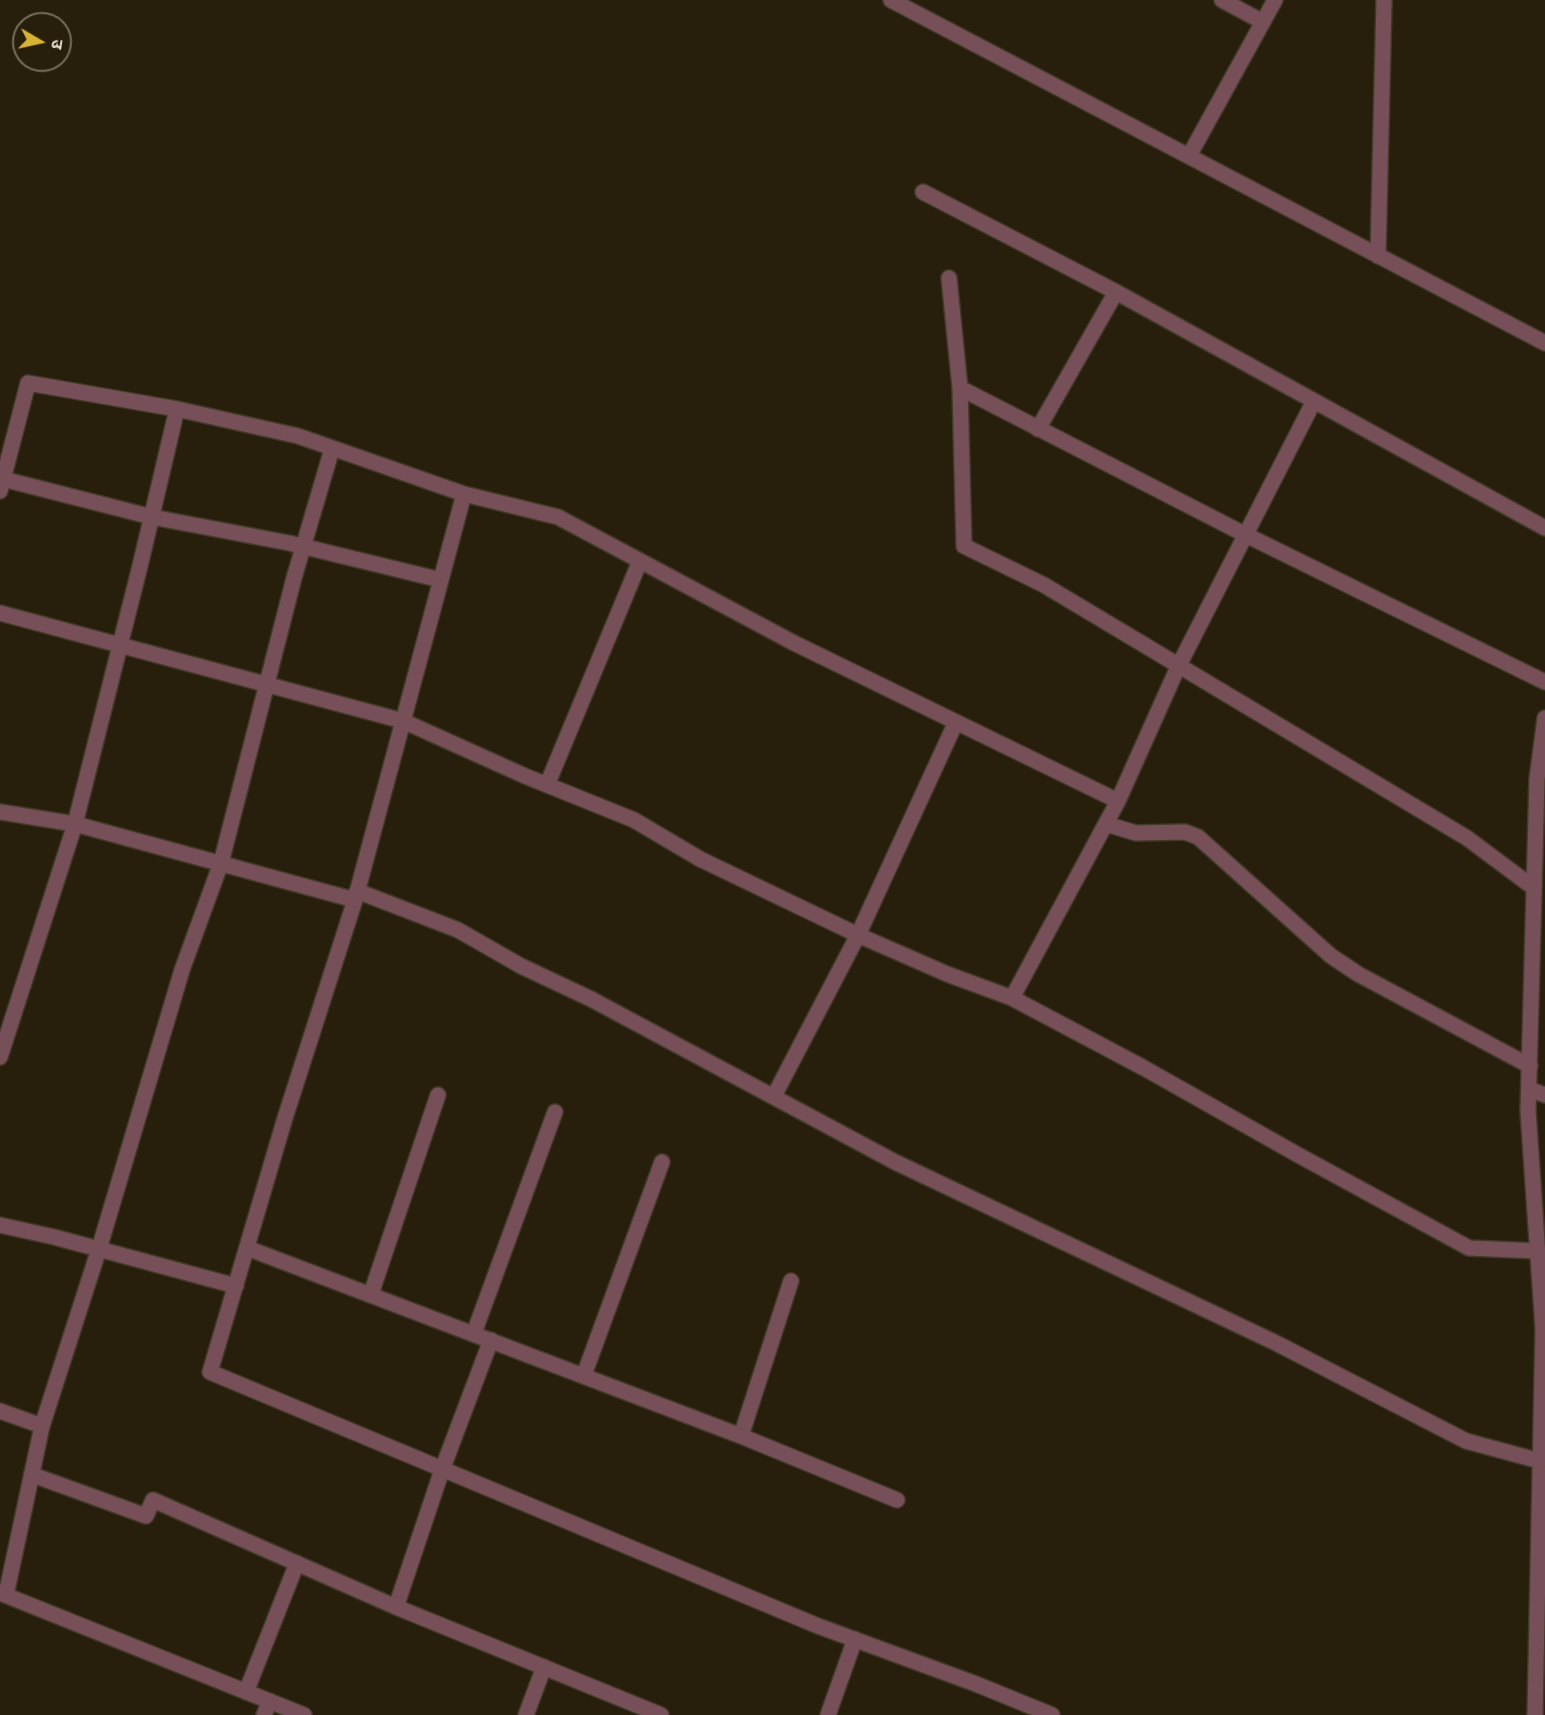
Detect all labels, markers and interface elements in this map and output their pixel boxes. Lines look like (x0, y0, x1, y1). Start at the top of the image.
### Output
north arrow (12, 12, 72, 72)
text: उ (47, 38, 68, 51)

